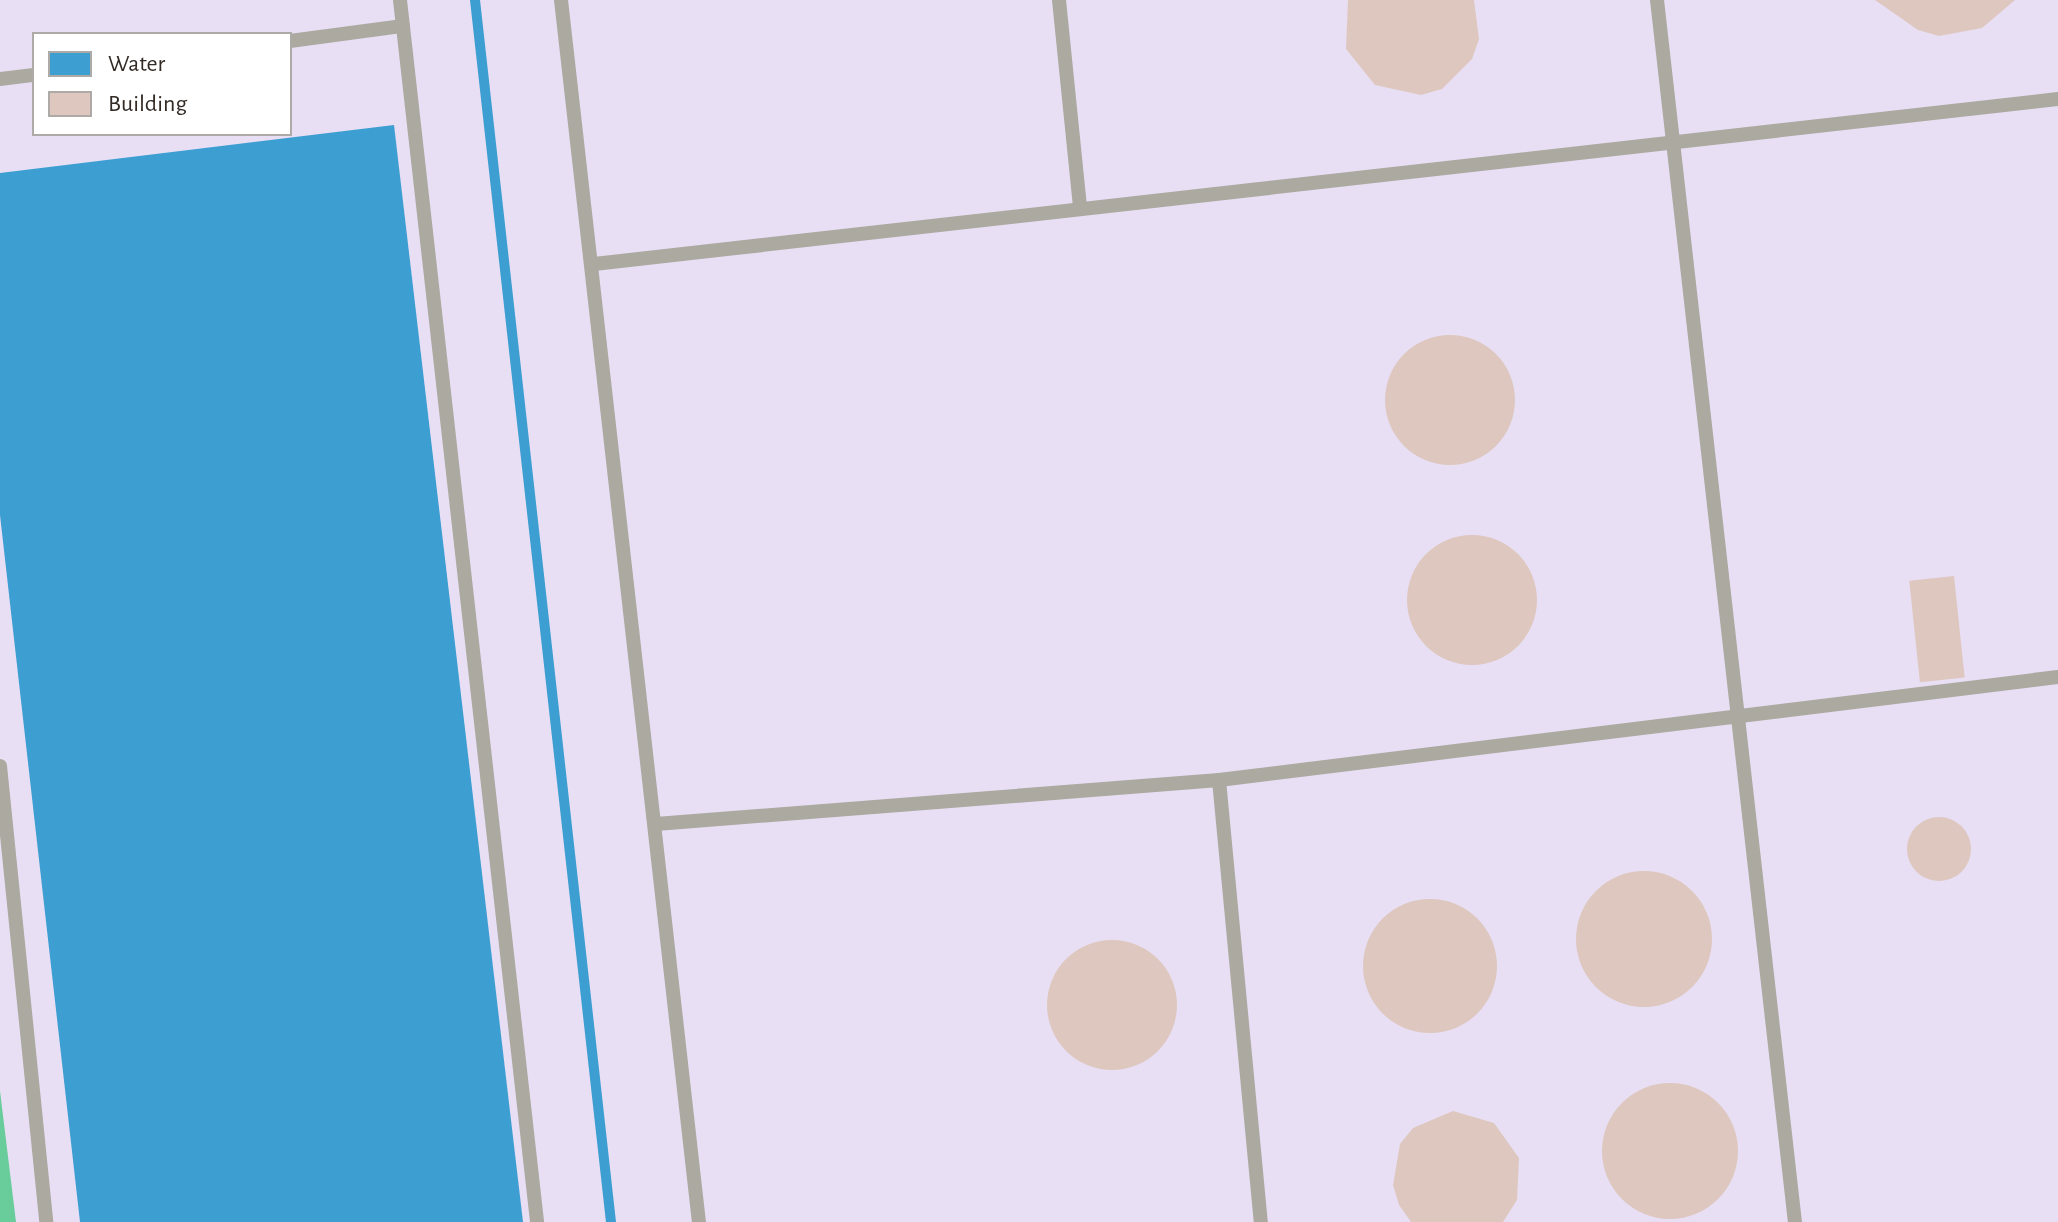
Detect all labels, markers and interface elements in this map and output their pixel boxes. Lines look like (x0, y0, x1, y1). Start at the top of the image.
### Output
legend (32, 32, 292, 136)
text: Water (108, 52, 165, 76)
text: Building (108, 92, 187, 116)

